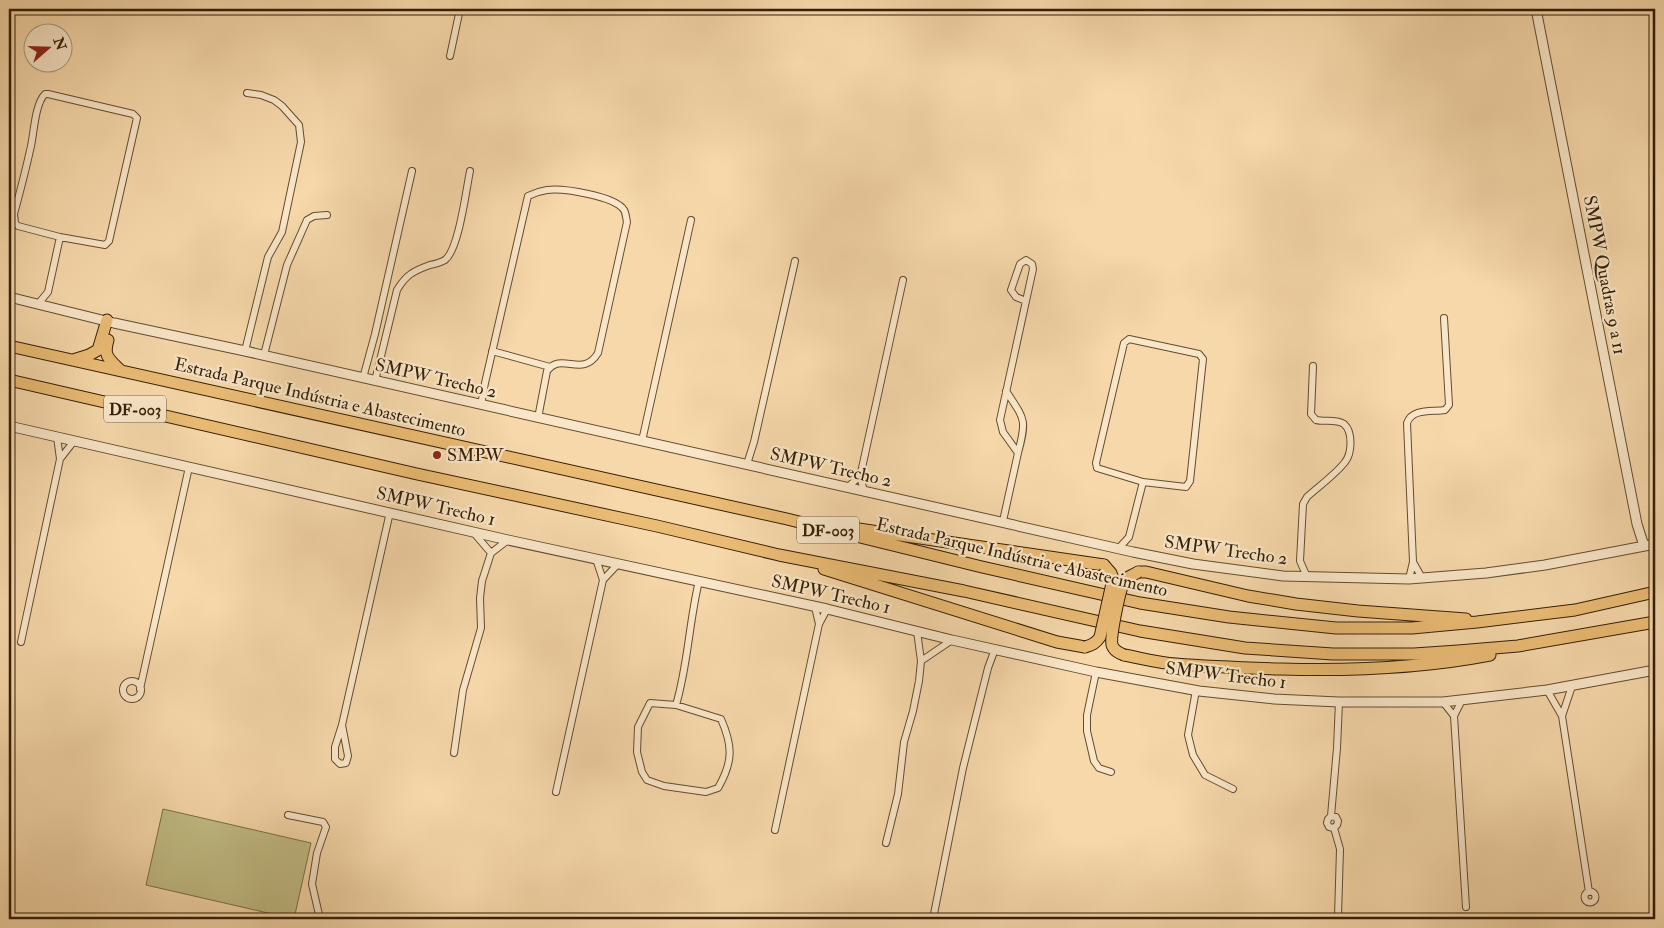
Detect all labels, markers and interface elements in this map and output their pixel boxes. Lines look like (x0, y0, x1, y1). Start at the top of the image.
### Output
north arrow (22, 22, 72, 72)
text: N (49, 34, 70, 53)
street label: SMPW Quadras 9 a 11 (1578, 193, 1631, 357)
street label: Estrada Parque Indústria e Abastecimento (172, 353, 468, 442)
street label: SMPW Trecho 2 (373, 353, 499, 404)
road number: DF-003 (104, 396, 166, 422)
street label: SMPW Trecho 2 (768, 442, 894, 493)
place label: SMPW (447, 444, 504, 467)
marker: SMPW (431, 449, 443, 461)
street label: SMPW Trecho 1 (374, 482, 498, 531)
street label: Estrada Parque Indústria e Abastecimento (874, 513, 1170, 602)
road number: DF-003 (797, 516, 859, 544)
street label: SMPW Trecho 2 (1163, 530, 1289, 571)
street label: SMPW Trecho 1 (769, 570, 893, 619)
street label: SMPW Trecho 1 (1164, 657, 1288, 694)

